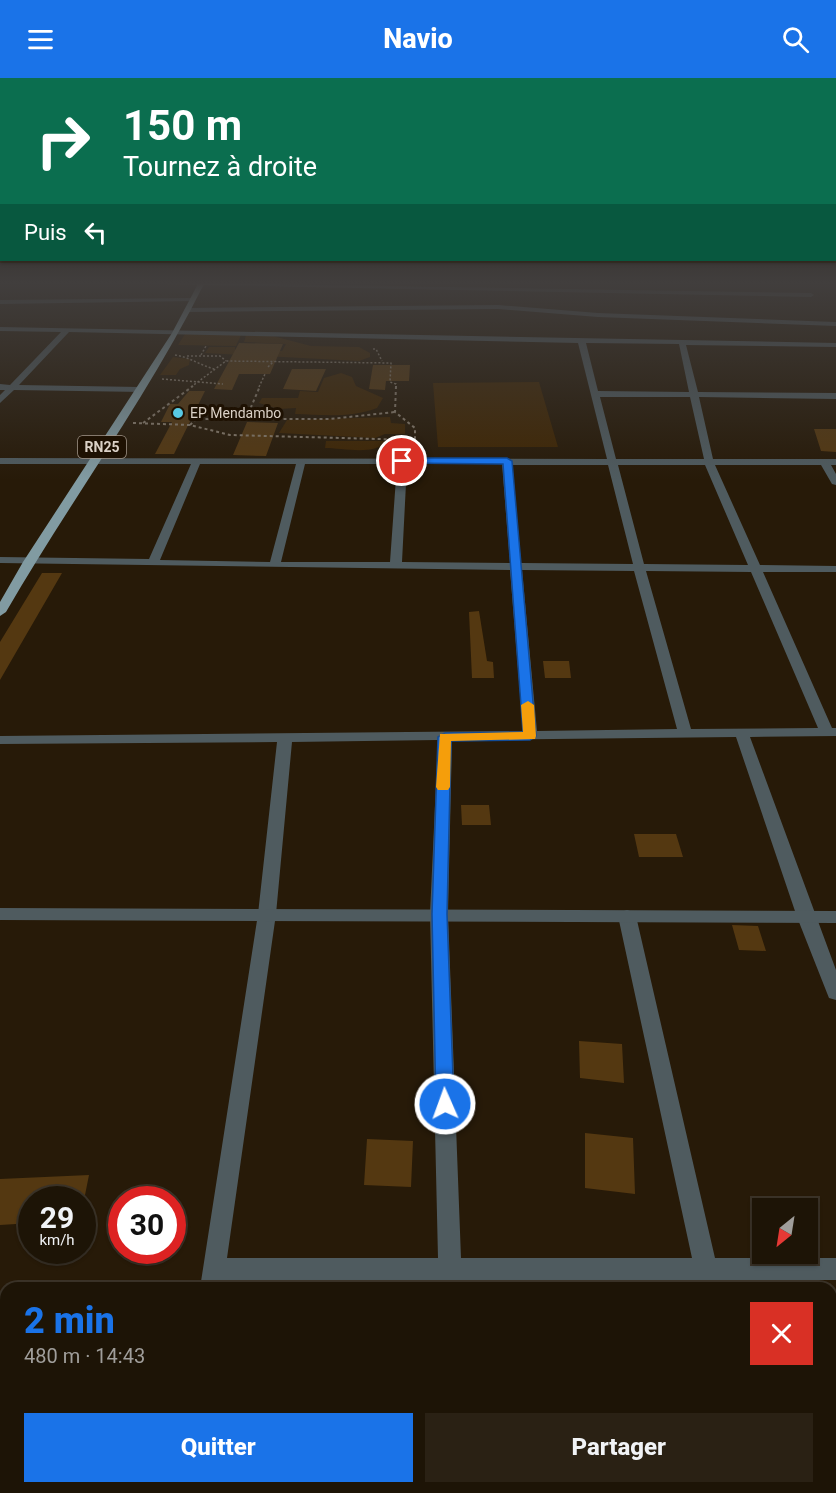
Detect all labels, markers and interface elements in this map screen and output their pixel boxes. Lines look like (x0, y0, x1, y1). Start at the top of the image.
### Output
icon: menu (24, 23, 57, 56)
text: Navio (383, 23, 453, 55)
icon: search (779, 23, 812, 56)
text: 150 m (123, 101, 242, 150)
icon: right (24, 102, 102, 180)
text: Tournez à droite (123, 151, 317, 183)
icon: left (79, 216, 112, 249)
text: Puis (24, 220, 67, 245)
place label: EP Mendambo (190, 405, 281, 421)
marker: EP Mendambo (171, 406, 185, 420)
pin (376, 435, 427, 486)
road number: RN25 (78, 436, 126, 458)
icon: arrive (385, 444, 418, 477)
position arrow (413, 1072, 477, 1136)
speed limit sign: 30 (108, 1186, 186, 1264)
north arrow (752, 1198, 818, 1264)
map controls (752, 1198, 818, 1264)
text: 29 (40, 1200, 74, 1235)
text: km/h (39, 1231, 75, 1249)
text: 2 min (24, 1300, 115, 1342)
button: close (750, 1302, 813, 1365)
text: 480 m · 14:43 (24, 1344, 145, 1368)
button: Quitter (24, 1413, 413, 1482)
button: Partager (425, 1413, 813, 1482)

